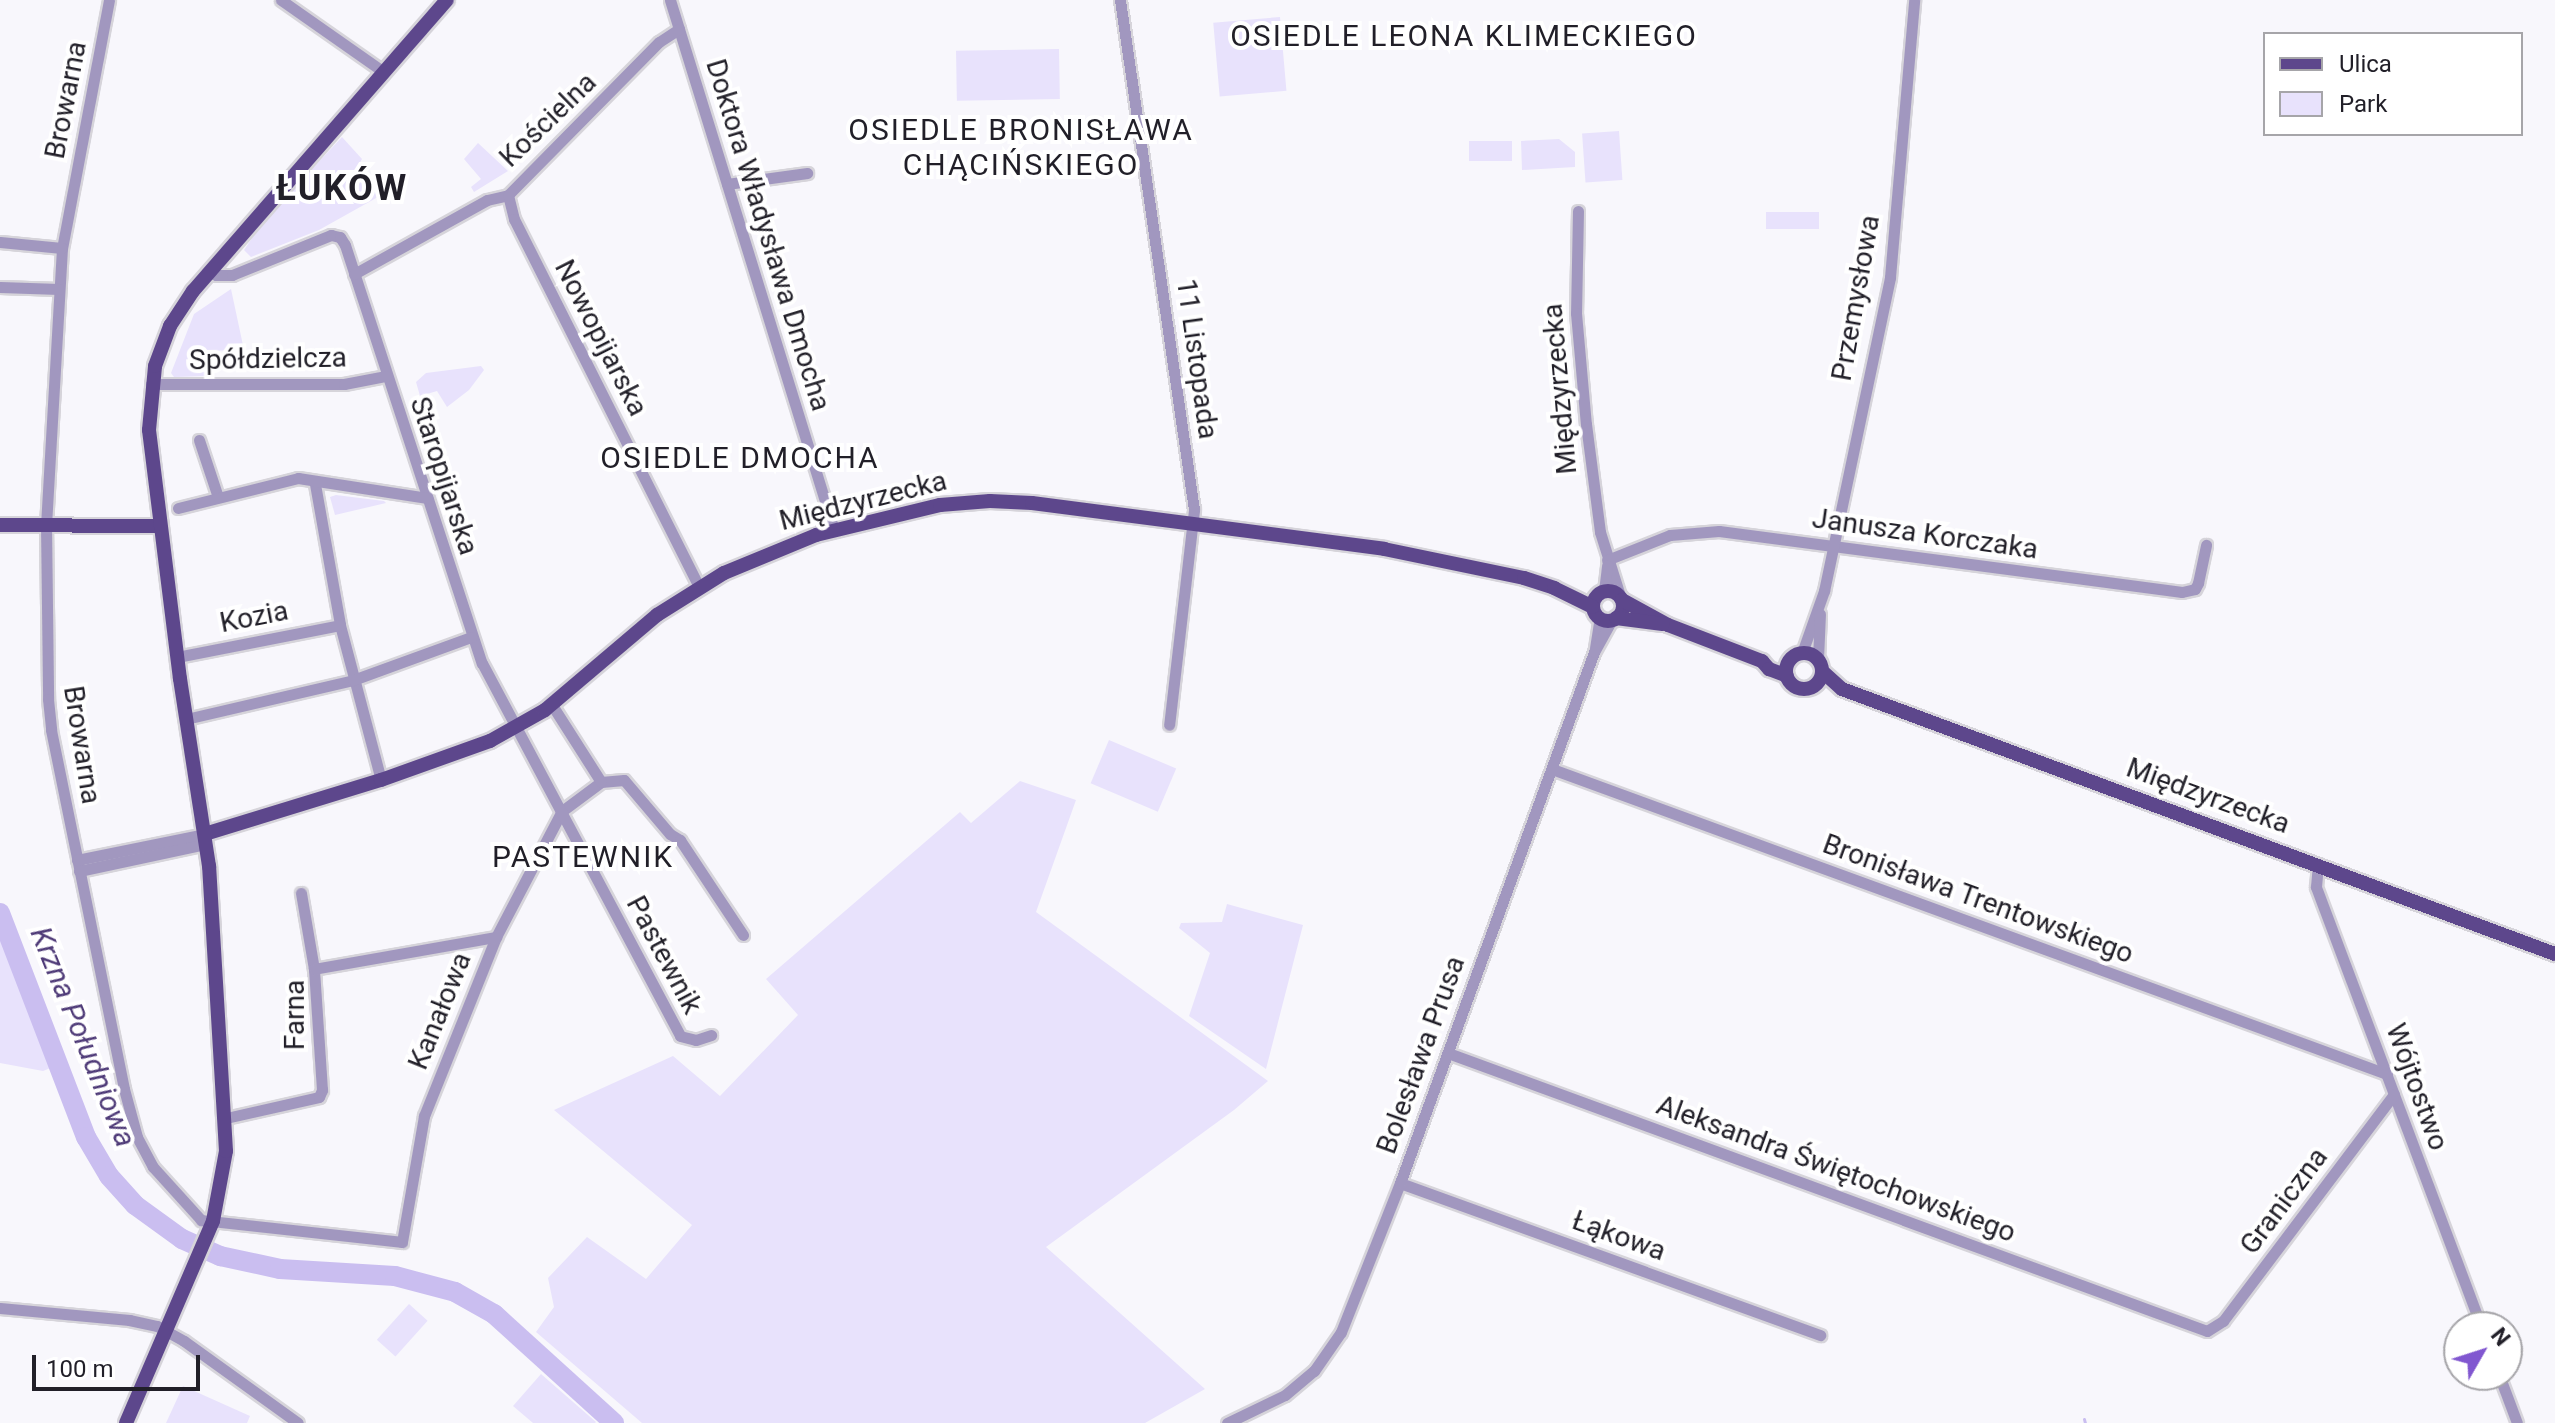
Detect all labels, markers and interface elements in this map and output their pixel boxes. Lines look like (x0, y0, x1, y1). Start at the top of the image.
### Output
district label: OSIEDLE LEONA KLIMECKIEGO (1230, 18, 1698, 54)
legend (2263, 32, 2523, 136)
street label: Browarna (38, 38, 94, 162)
text: Ulica (2339, 50, 2392, 78)
street label: Doktora Władysława Dmocha (698, 55, 838, 415)
street label: Kościelna (493, 66, 603, 174)
text: Park (2339, 90, 2387, 118)
district label: OSIEDLE BRONISŁAWA CHĄCIŃSKIEGO (848, 112, 1194, 182)
district label: ŁUKÓW (276, 167, 408, 211)
street label: Przemysłowa (1825, 212, 1887, 384)
street label: Nowopijarska (547, 254, 655, 422)
street label: 11 Listopada (1169, 277, 1225, 441)
street label: Międzyrzecka (1536, 302, 1584, 476)
street label: Spółdzielcza (189, 341, 347, 377)
street label: Staropijarska (403, 393, 485, 559)
district label: OSIEDLE DMOCHA (600, 440, 880, 476)
street label: Międzyrzecka (776, 464, 950, 538)
street label: Janusza Korczaka (1810, 502, 2040, 566)
street label: Kozia (217, 594, 291, 640)
street label: Browarna (56, 684, 108, 806)
street label: Międzyrzecka (2122, 751, 2294, 841)
street label: Bronisława Trentowskiego (1818, 827, 2138, 971)
district label: PASTEWNIK (492, 839, 674, 875)
street label: Pastewnik (619, 890, 709, 1020)
water label: Krzna Południowa (22, 922, 144, 1152)
street label: Kanałowa (401, 948, 479, 1074)
street label: Bolesława Prusa (1370, 952, 1472, 1158)
street label: Farna (278, 980, 312, 1050)
street label: Wójtostwo (2379, 1019, 2455, 1155)
street label: Aleksandra Świętochowskiego (1652, 1088, 2020, 1250)
street label: Graniczna (2233, 1141, 2335, 1261)
street label: Łąkowa (1568, 1204, 1670, 1268)
north arrow (2443, 1311, 2523, 1391)
text: N (2486, 1323, 2515, 1351)
scale bar (36, 1339, 204, 1389)
text: 100 m (46, 1355, 113, 1383)

